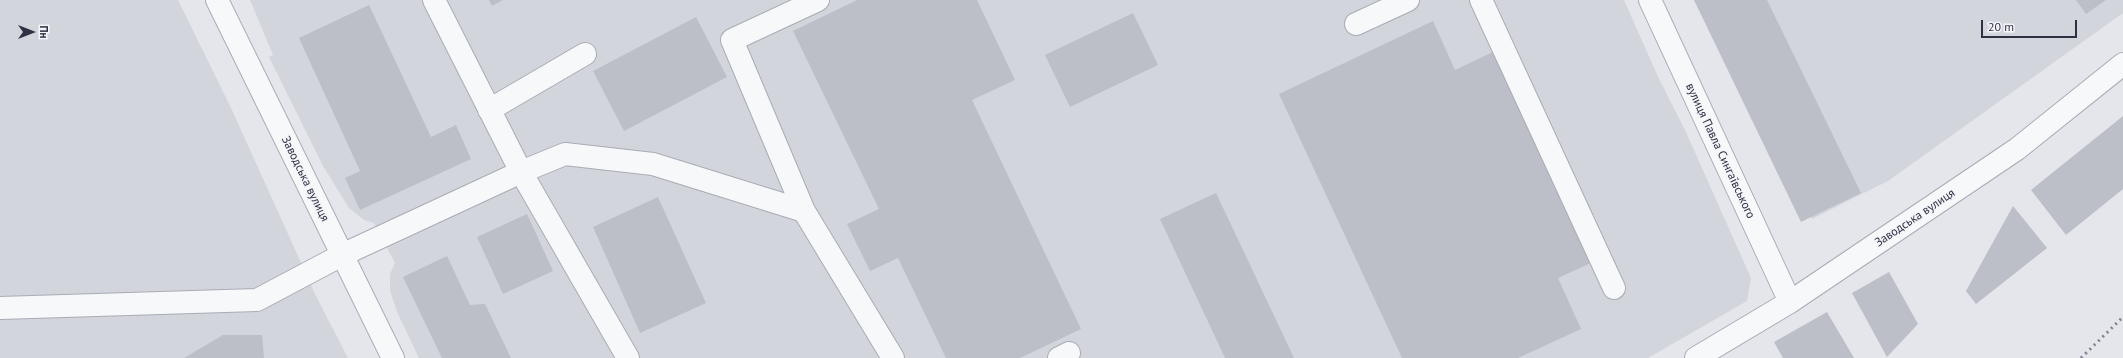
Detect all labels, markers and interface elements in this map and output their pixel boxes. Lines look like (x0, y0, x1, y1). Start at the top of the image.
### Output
north arrow (12, 12, 52, 52)
scale bar (1983, 12, 2079, 38)
text: 20 m (1988, 19, 2014, 34)
text: Пн (37, 26, 51, 38)
street label: вулиця Павла Сингаївського (1682, 81, 1758, 221)
street label: Заводська вулиця (278, 134, 332, 224)
street label: Заводська вулиця (1872, 186, 1958, 250)

